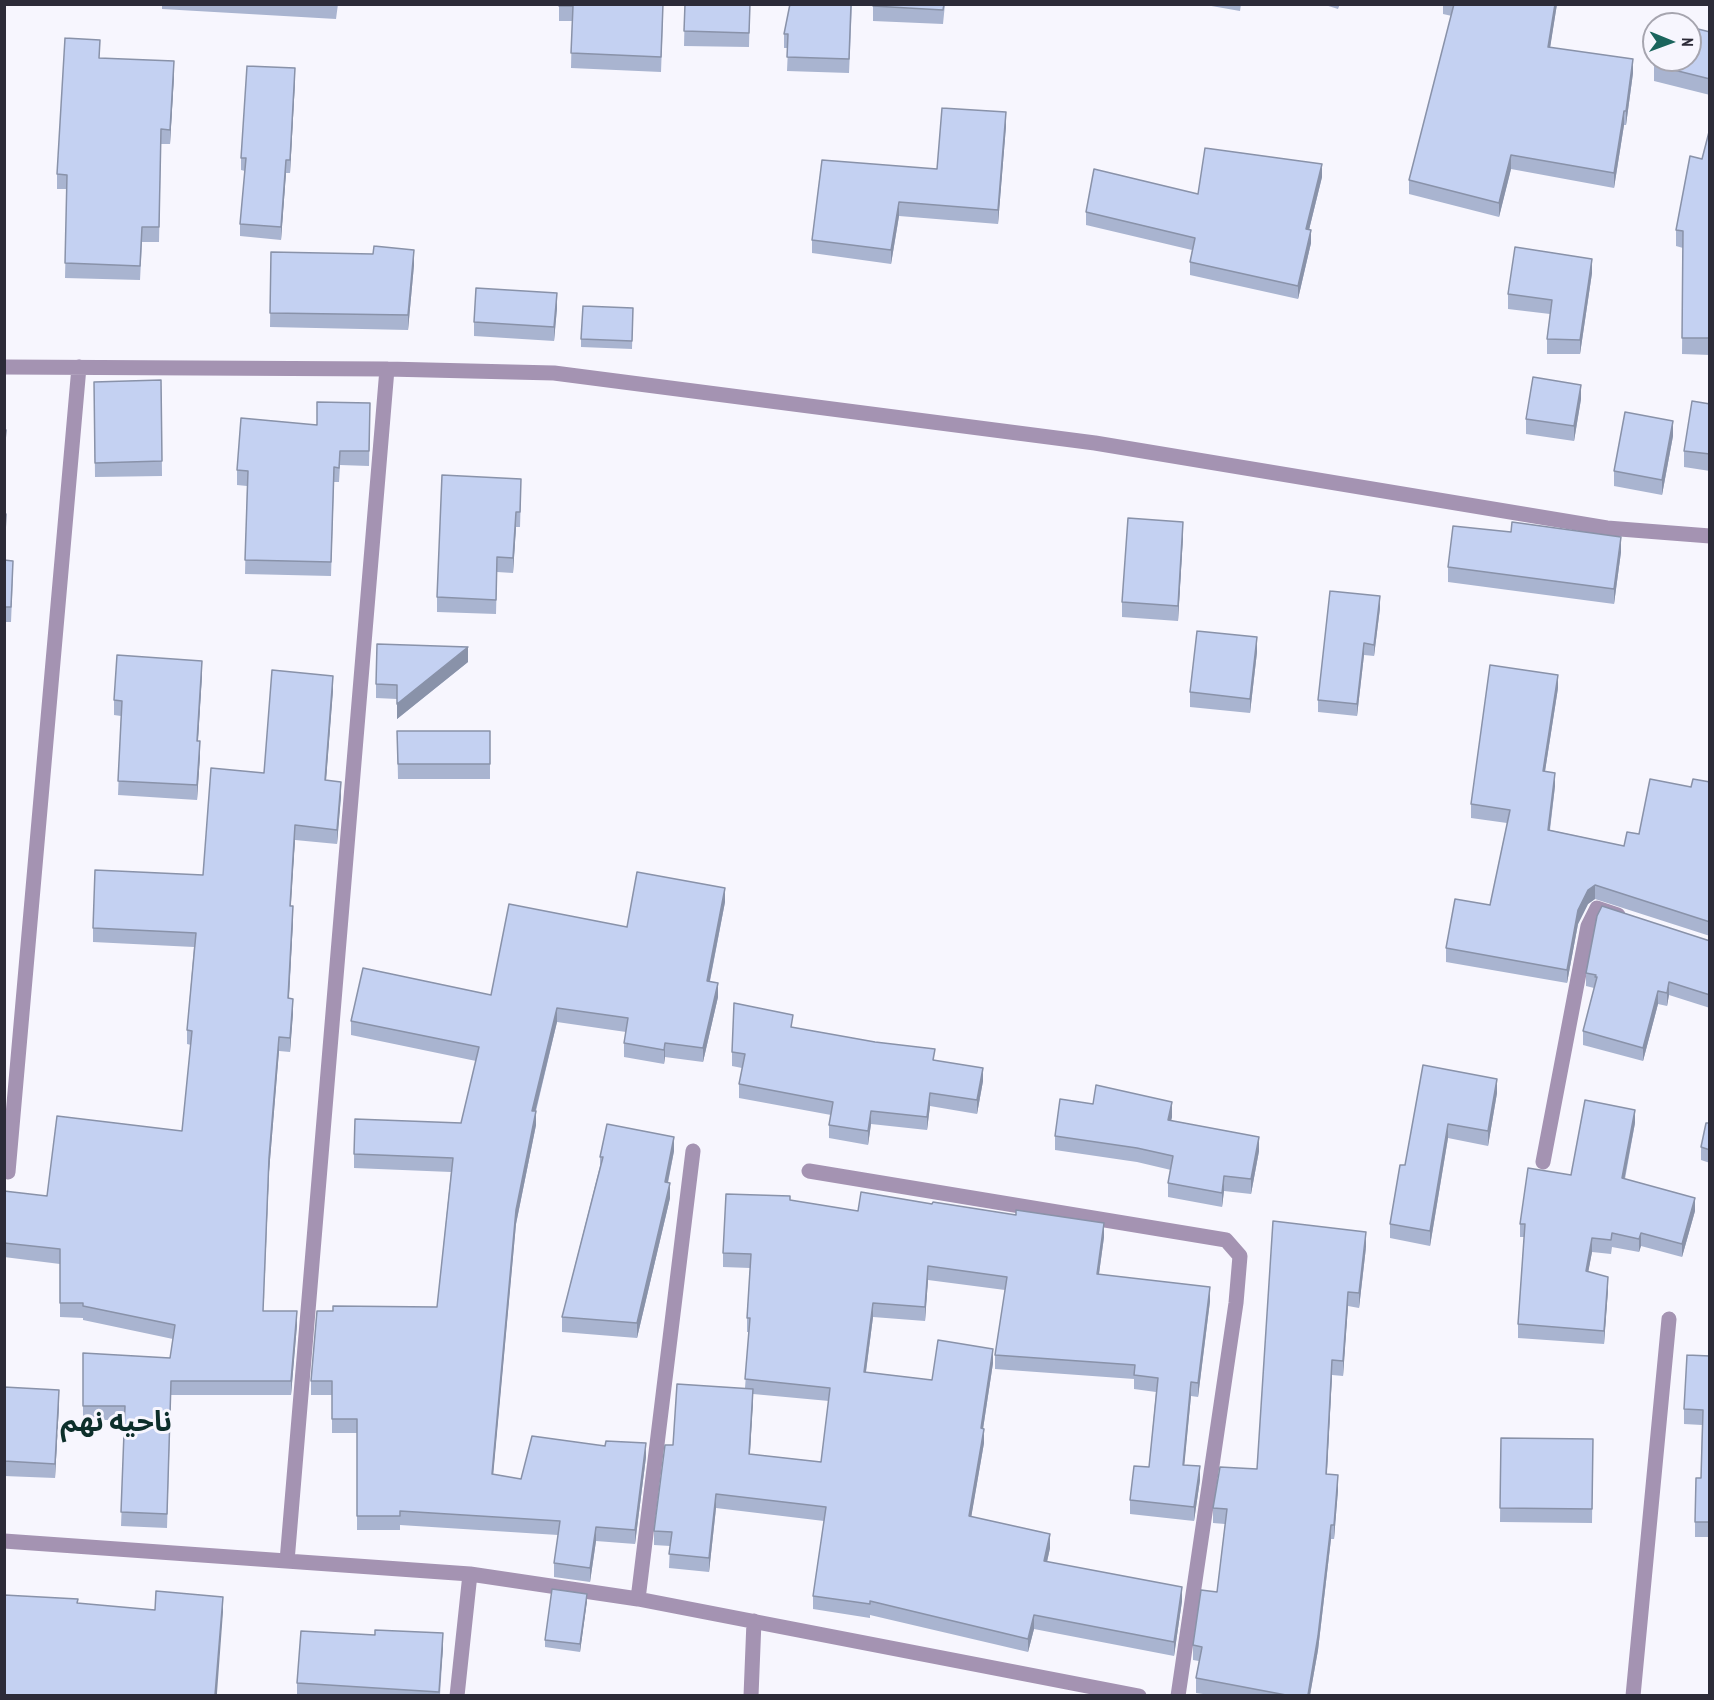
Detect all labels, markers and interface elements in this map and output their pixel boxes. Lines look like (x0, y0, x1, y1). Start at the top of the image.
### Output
north arrow (1642, 12, 1702, 72)
text: N (1678, 38, 1698, 47)
district label: ناحیه نهم (60, 1406, 172, 1440)

